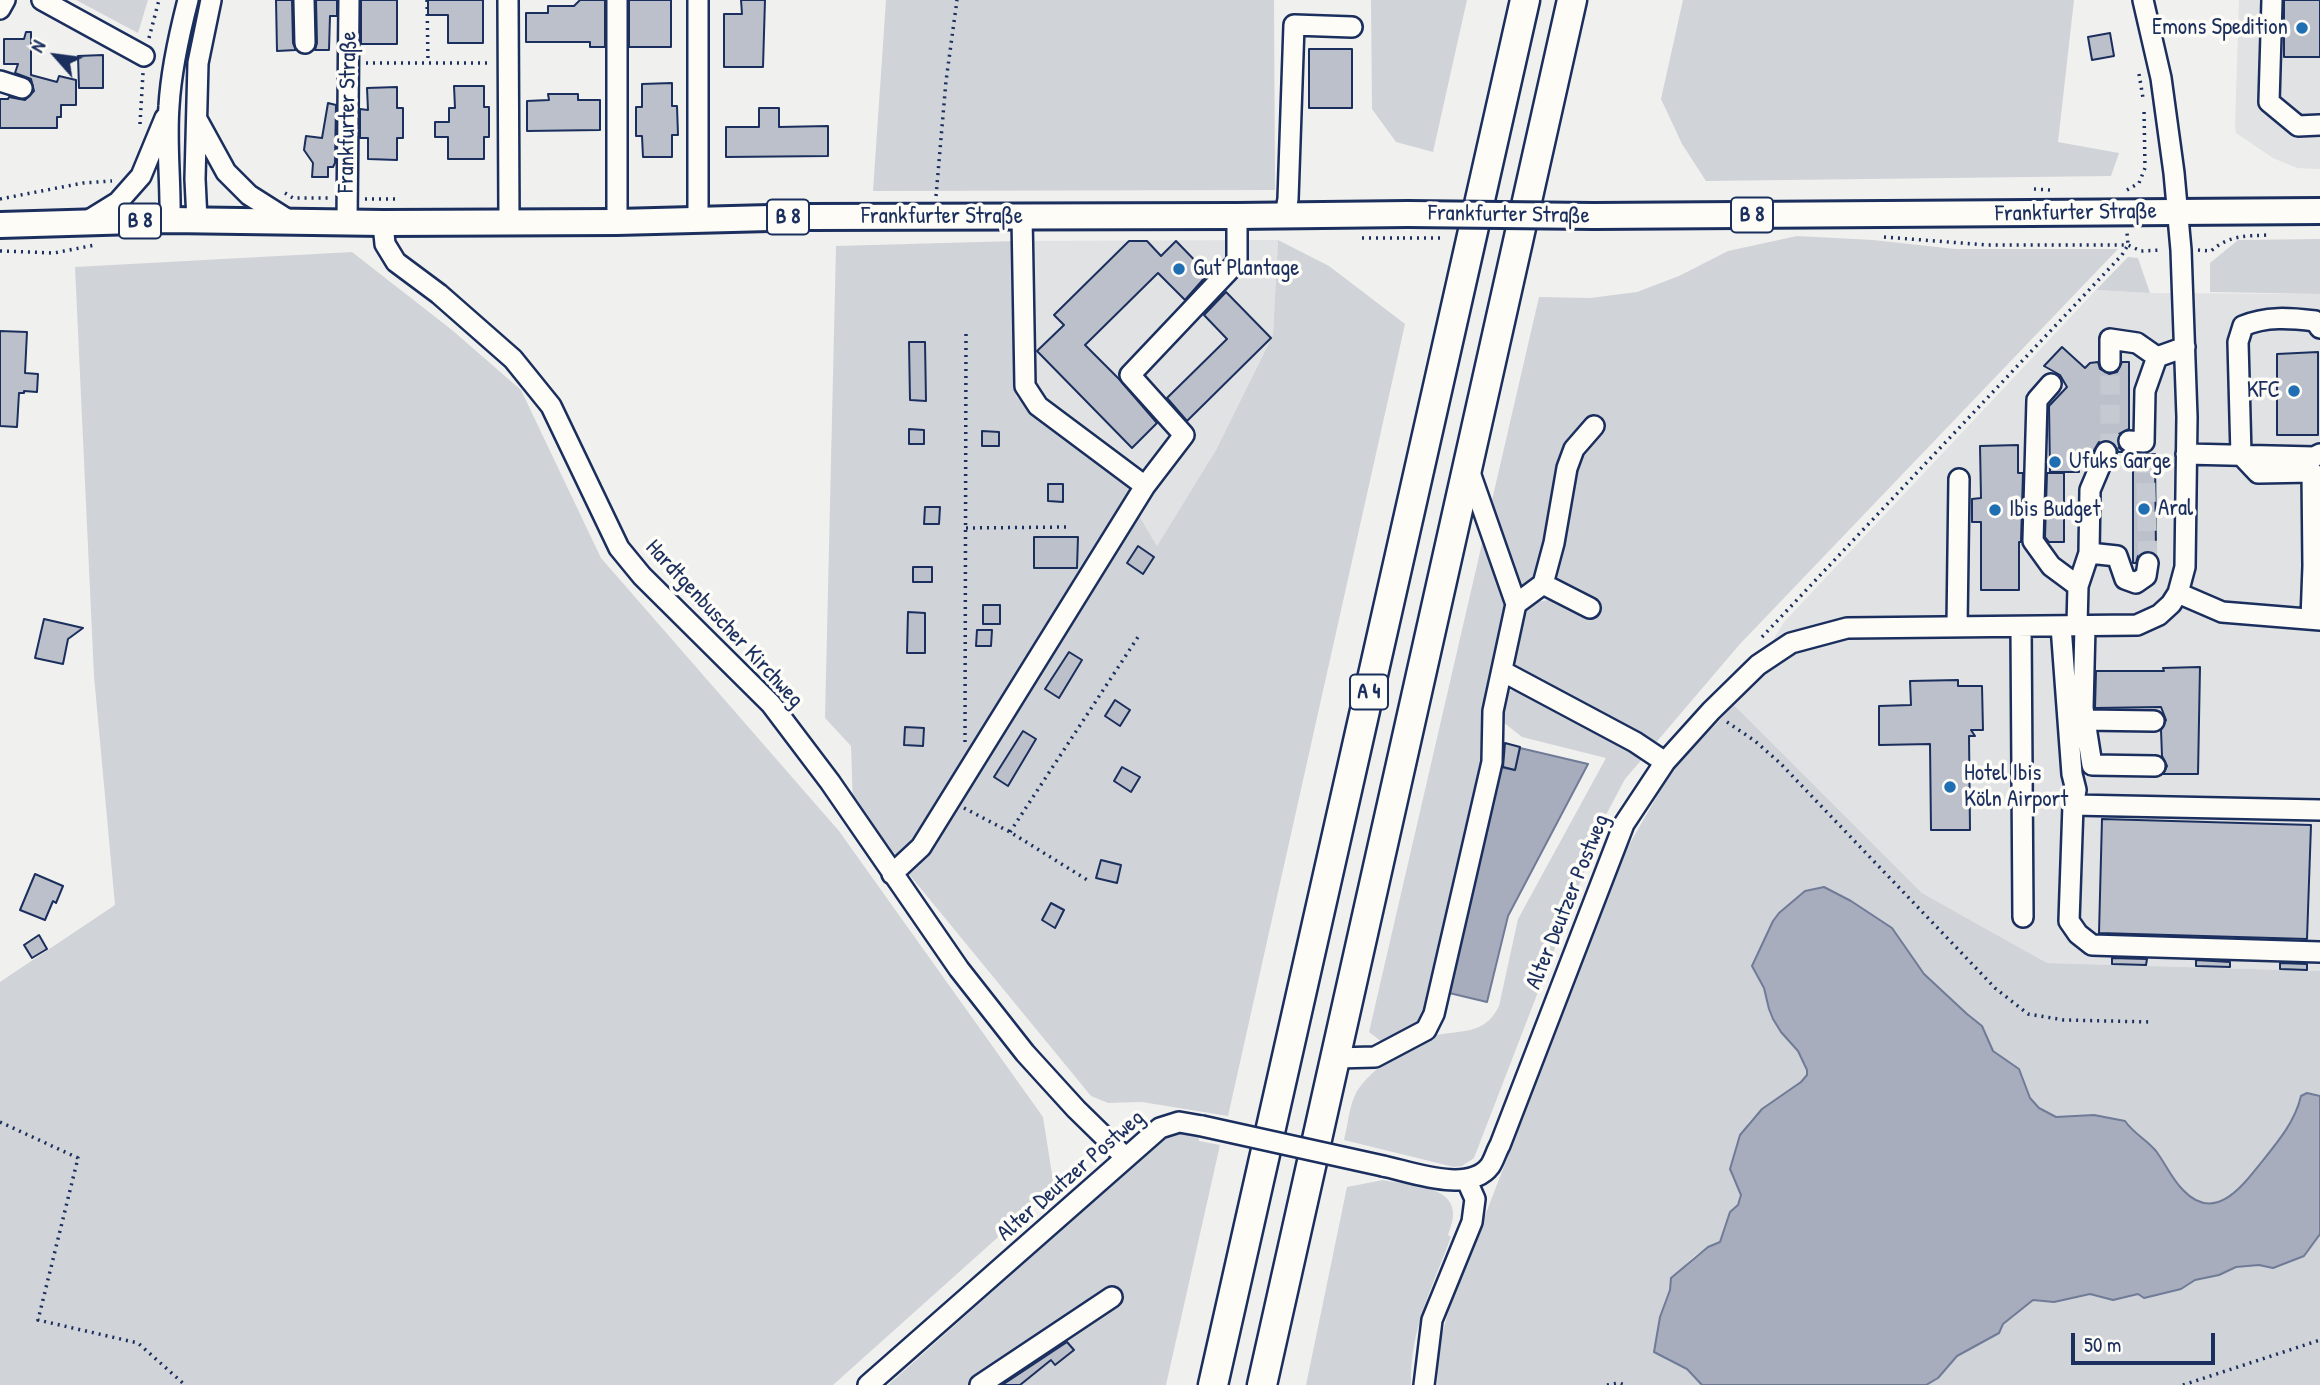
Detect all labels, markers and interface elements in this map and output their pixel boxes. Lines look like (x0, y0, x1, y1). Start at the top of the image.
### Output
place label: Emons Spedition (2152, 14, 2288, 42)
marker: Emons Spedition (2294, 20, 2310, 36)
north arrow (21, 21, 91, 91)
street label: Frankfurter Straße (333, 31, 363, 193)
text: N (24, 36, 51, 57)
road number: B 8 (1731, 198, 1773, 232)
street label: Frankfurter Straße (1995, 198, 2157, 228)
road number: B 8 (767, 200, 809, 234)
street label: Frankfurter Straße (1428, 200, 1590, 230)
street label: Frankfurter Straße (861, 203, 1023, 231)
road number: B 8 (119, 204, 161, 238)
place label: Gut Plantage (1193, 255, 1299, 283)
marker: Gut Plantage (1171, 261, 1187, 277)
place label: KFC (2247, 377, 2280, 405)
marker: KFC (2286, 383, 2302, 399)
place label: Ufuks Garge (2069, 448, 2171, 476)
marker: Ufuks Garge (2047, 454, 2063, 470)
place label: Aral (2158, 495, 2193, 523)
place label: Ibis Budget (2009, 496, 2100, 524)
marker: Aral (2136, 501, 2152, 517)
marker: Ibis Budget (1987, 502, 2003, 518)
street label: Hardtgenbuscher Kirchweg (639, 534, 809, 714)
road number: A 4 (1350, 674, 1388, 710)
place label: Hotel Ibis Köln Airport (1964, 760, 2068, 814)
marker: Hotel Ibis Köln Airport (1942, 779, 1958, 795)
street label: Alter Deutzer Postweg (1520, 811, 1616, 993)
street label: Alter Deutzer Postweg (992, 1105, 1150, 1247)
scale bar (2075, 1318, 2218, 1362)
text: 50 m (2084, 1330, 2121, 1359)

